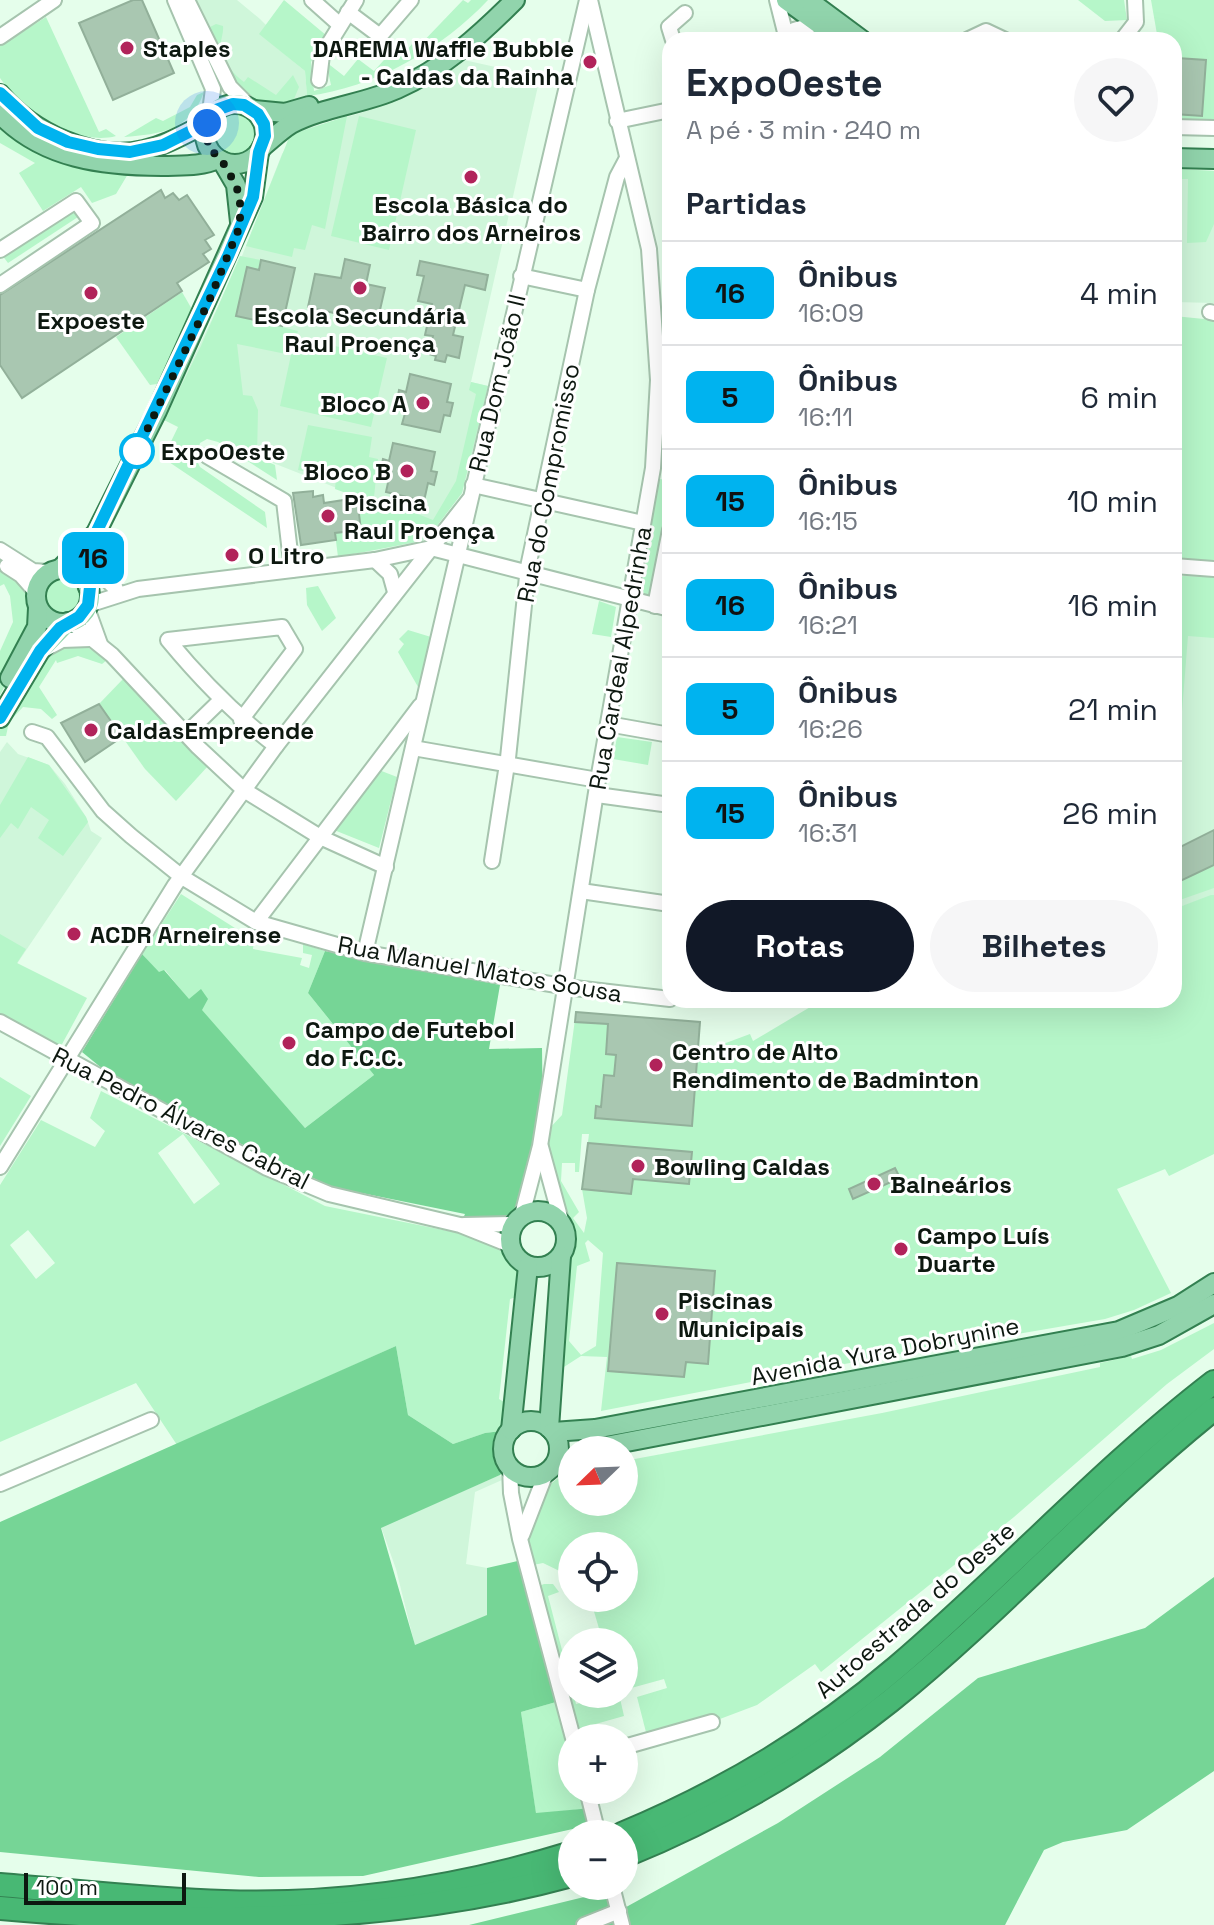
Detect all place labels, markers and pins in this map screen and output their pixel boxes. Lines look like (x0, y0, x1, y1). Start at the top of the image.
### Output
place label: Staples (143, 33, 230, 64)
place label: DAREMA Waffle Bubble - Caldas da Rainha (312, 33, 574, 92)
marker: Staples (118, 39, 136, 57)
marker: DAREMA Waffle Bubble - Caldas da Rainha (581, 53, 599, 71)
marker: Escola Básica do Bairro dos Arneiros (462, 168, 480, 186)
place label: Escola Básica do Bairro dos Arneiros (361, 189, 581, 248)
marker: Escola Secundária Raul Proença (351, 279, 369, 297)
marker: Expoeste (82, 284, 100, 302)
place label: Escola Secundária Raul Proença (254, 300, 466, 359)
place label: Expoeste (37, 305, 145, 336)
place label: Bloco A (320, 388, 407, 419)
marker: Bloco A (414, 394, 432, 412)
marker: ExpoOeste (120, 434, 154, 468)
place label: ExpoOeste (161, 436, 285, 467)
place label: Bloco B (303, 456, 391, 487)
marker: Bloco B (398, 462, 416, 480)
place label: Piscina Raul Proença (344, 487, 495, 546)
marker: Piscina Raul Proença (319, 507, 337, 525)
place label: O Litro (248, 540, 324, 571)
marker: O Litro (223, 546, 241, 564)
place label: CaldasEmpreende (107, 715, 314, 746)
marker: CaldasEmpreende (82, 721, 100, 739)
place label: ACDR Arneirense (90, 919, 281, 950)
marker: ACDR Arneirense (65, 925, 83, 943)
place label: Campo de Futebol do F.C.C. (305, 1014, 515, 1073)
marker: Campo de Futebol do F.C.C. (280, 1034, 298, 1052)
place label: Centro de Alto Rendimento de Badminton (672, 1036, 979, 1095)
marker: Centro de Alto Rendimento de Badminton (647, 1056, 665, 1074)
place label: Bowling Caldas (654, 1151, 830, 1182)
marker: Bowling Caldas (629, 1157, 647, 1175)
place label: Balneários (890, 1169, 1012, 1200)
marker: Balneários (865, 1175, 883, 1193)
place label: Campo Luís Duarte (917, 1220, 1050, 1279)
marker: Campo Luís Duarte (892, 1240, 910, 1258)
place label: Piscinas Municipais (678, 1285, 804, 1344)
marker: Piscinas Municipais (653, 1305, 671, 1323)

